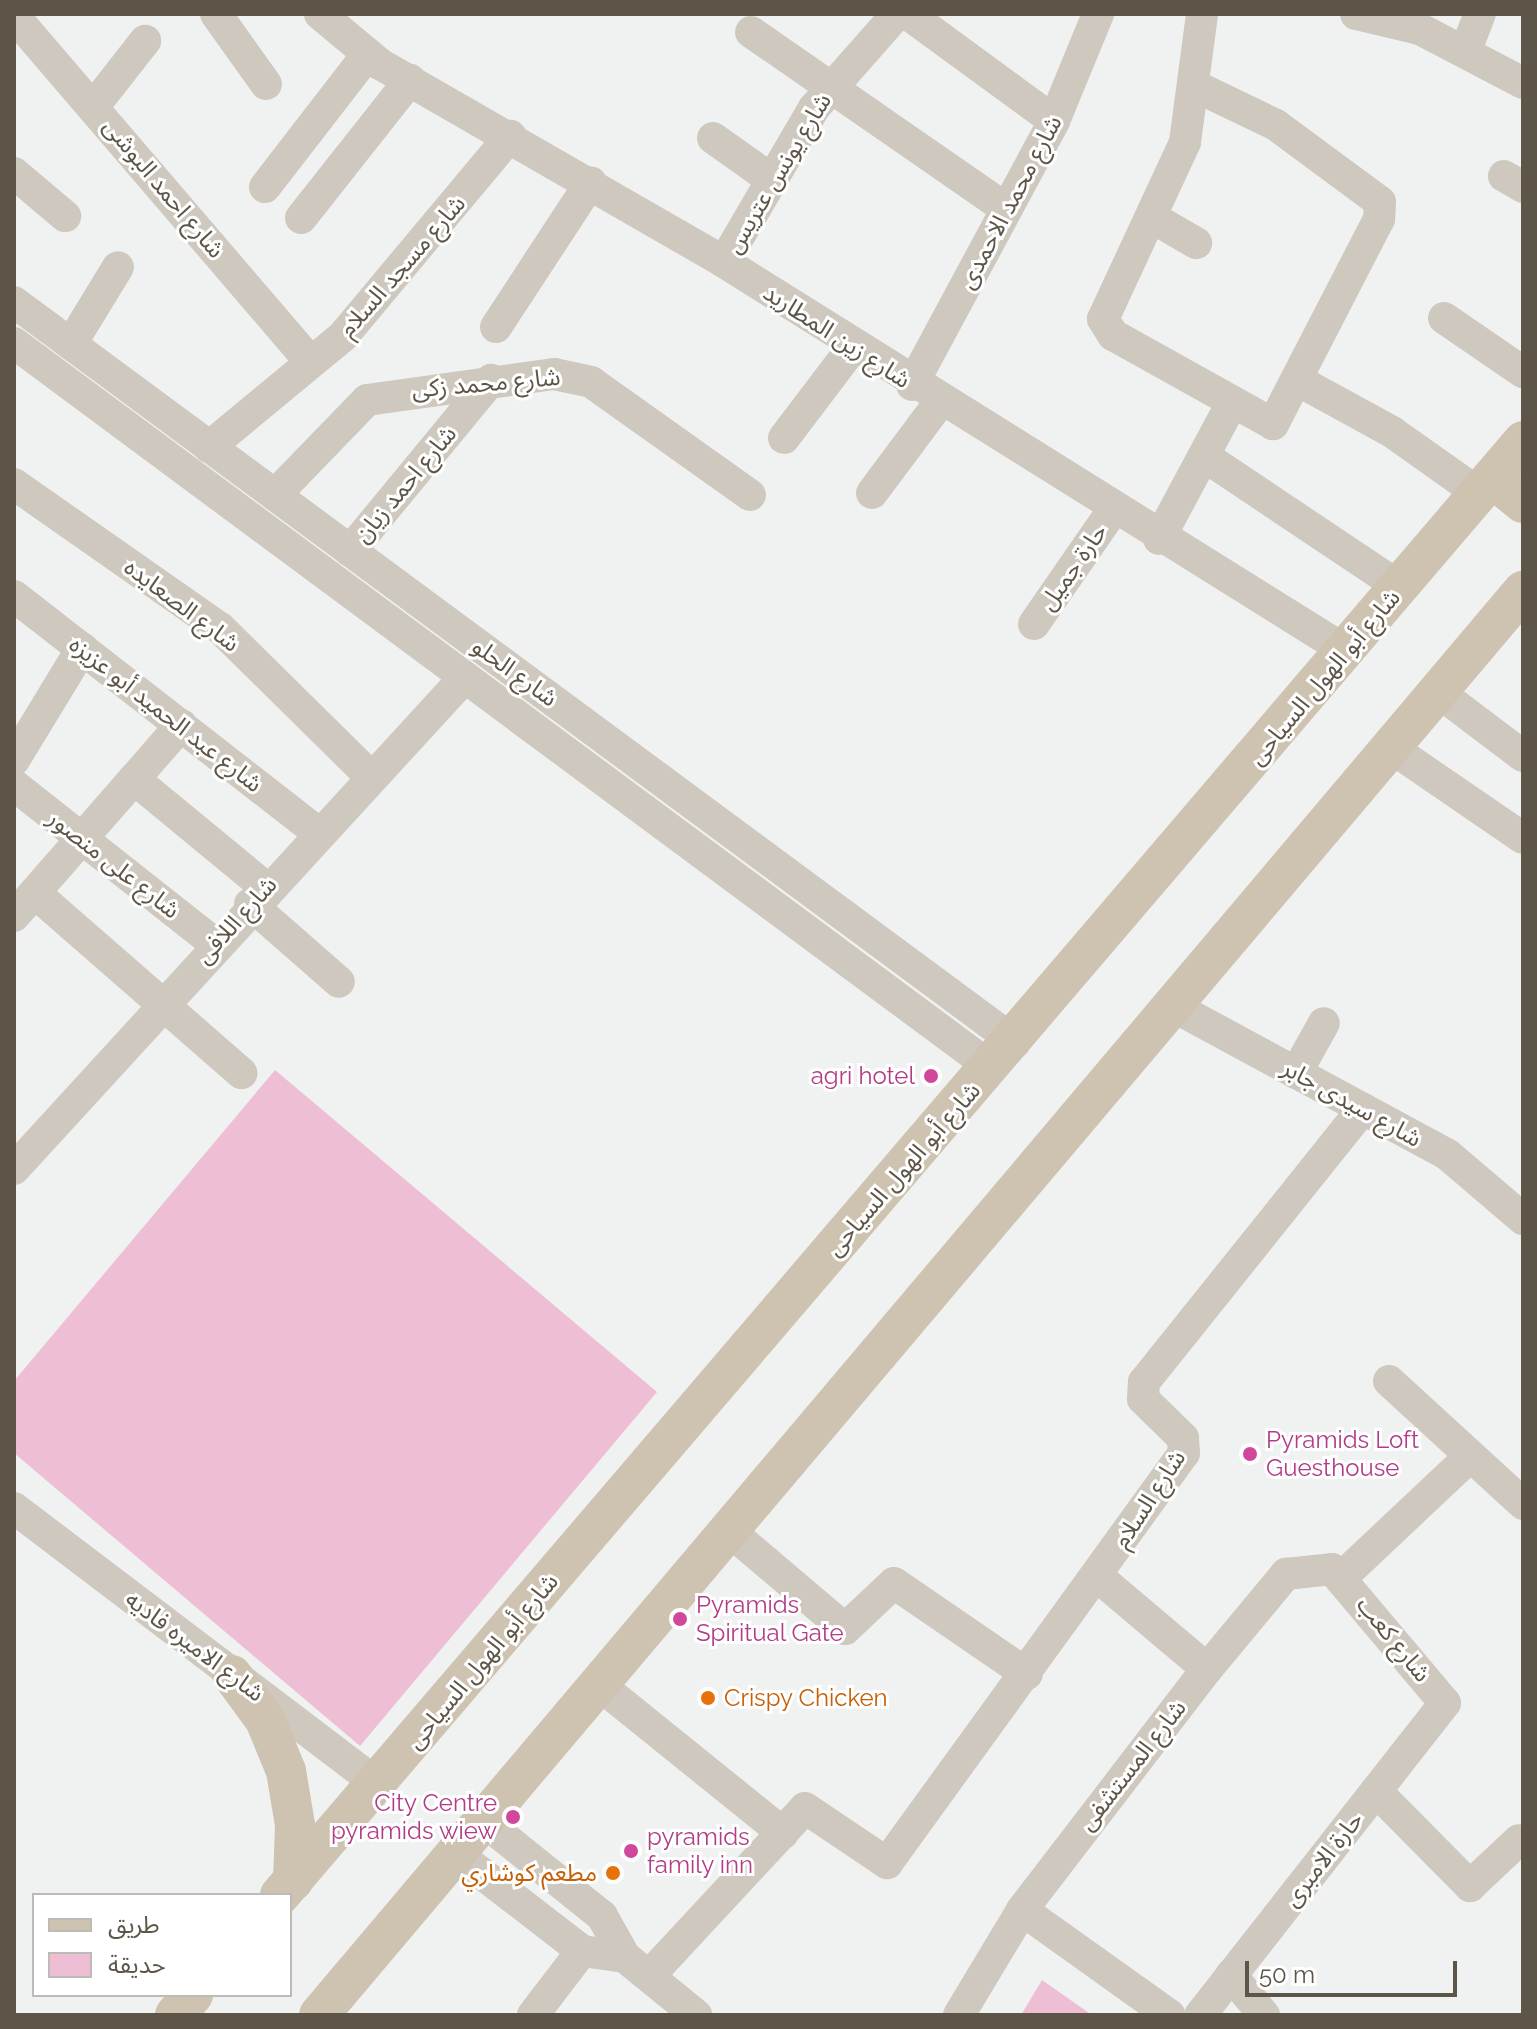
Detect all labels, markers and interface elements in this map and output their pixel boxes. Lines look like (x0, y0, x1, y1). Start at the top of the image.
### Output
street label: شارع يونس عتريس (719, 88, 837, 258)
street label: شارع محمد الاحمدى (952, 110, 1068, 294)
street label: شارع احمد البوشى (97, 112, 231, 264)
street label: شارع مسجد السلام (333, 189, 471, 343)
street label: شارع زين المطاريد (758, 278, 916, 394)
street label: شارع محمد زكى (411, 362, 561, 404)
street label: شارع احمد زيان (348, 420, 462, 548)
street label: حارة جميل (1033, 518, 1113, 616)
street label: شارع الصعايده (119, 552, 245, 658)
street label: شارع أبو الهول السياحى (1242, 583, 1406, 771)
street label: شارع عبد الحميد أبو عزيزه (64, 630, 268, 798)
street label: شارع الحلو (467, 631, 563, 713)
street label: شارع على منصور (42, 803, 186, 925)
street label: شارع اللافى (189, 870, 283, 970)
street label: شارع سيدى جابر (1277, 1053, 1427, 1153)
place label: agri hotel (811, 1062, 915, 1090)
marker: agri hotel (922, 1067, 940, 1085)
street label: شارع أبو الهول السياحى (820, 1076, 986, 1262)
place label: Pyramids Loft Guesthouse (1266, 1426, 1419, 1482)
street label: شارع السلام (1107, 1445, 1191, 1553)
marker: Pyramids Loft Guesthouse (1241, 1445, 1259, 1463)
street label: شارع أبو الهول السياحى (400, 1567, 564, 1755)
street label: شارع الاميره فاديه (120, 1584, 270, 1708)
street label: شارع كعب (1351, 1590, 1437, 1688)
place label: Pyramids Spiritual Gate (696, 1591, 844, 1647)
marker: Pyramids Spiritual Gate (671, 1610, 689, 1628)
place label: Crispy Chicken (724, 1684, 888, 1712)
marker: Crispy Chicken (699, 1689, 717, 1707)
street label: شارع المستشفى (1072, 1694, 1192, 1836)
place label: City Centre pyramids wiew (330, 1789, 497, 1845)
street label: حارة الامبرى (1277, 1806, 1369, 1912)
marker: City Centre pyramids wiew (504, 1808, 522, 1826)
place label: pyramids family inn (647, 1823, 754, 1879)
marker: pyramids family inn (622, 1842, 640, 1860)
place label: مطعم كوشاري (461, 1859, 597, 1887)
marker: مطعم كوشاري (604, 1864, 622, 1882)
legend (32, 1893, 292, 1997)
text: طريق (108, 1910, 160, 1939)
scale bar (1249, 1945, 1461, 1995)
text: حديقة (108, 1950, 166, 1979)
text: 50 m (1259, 1960, 1315, 1989)

